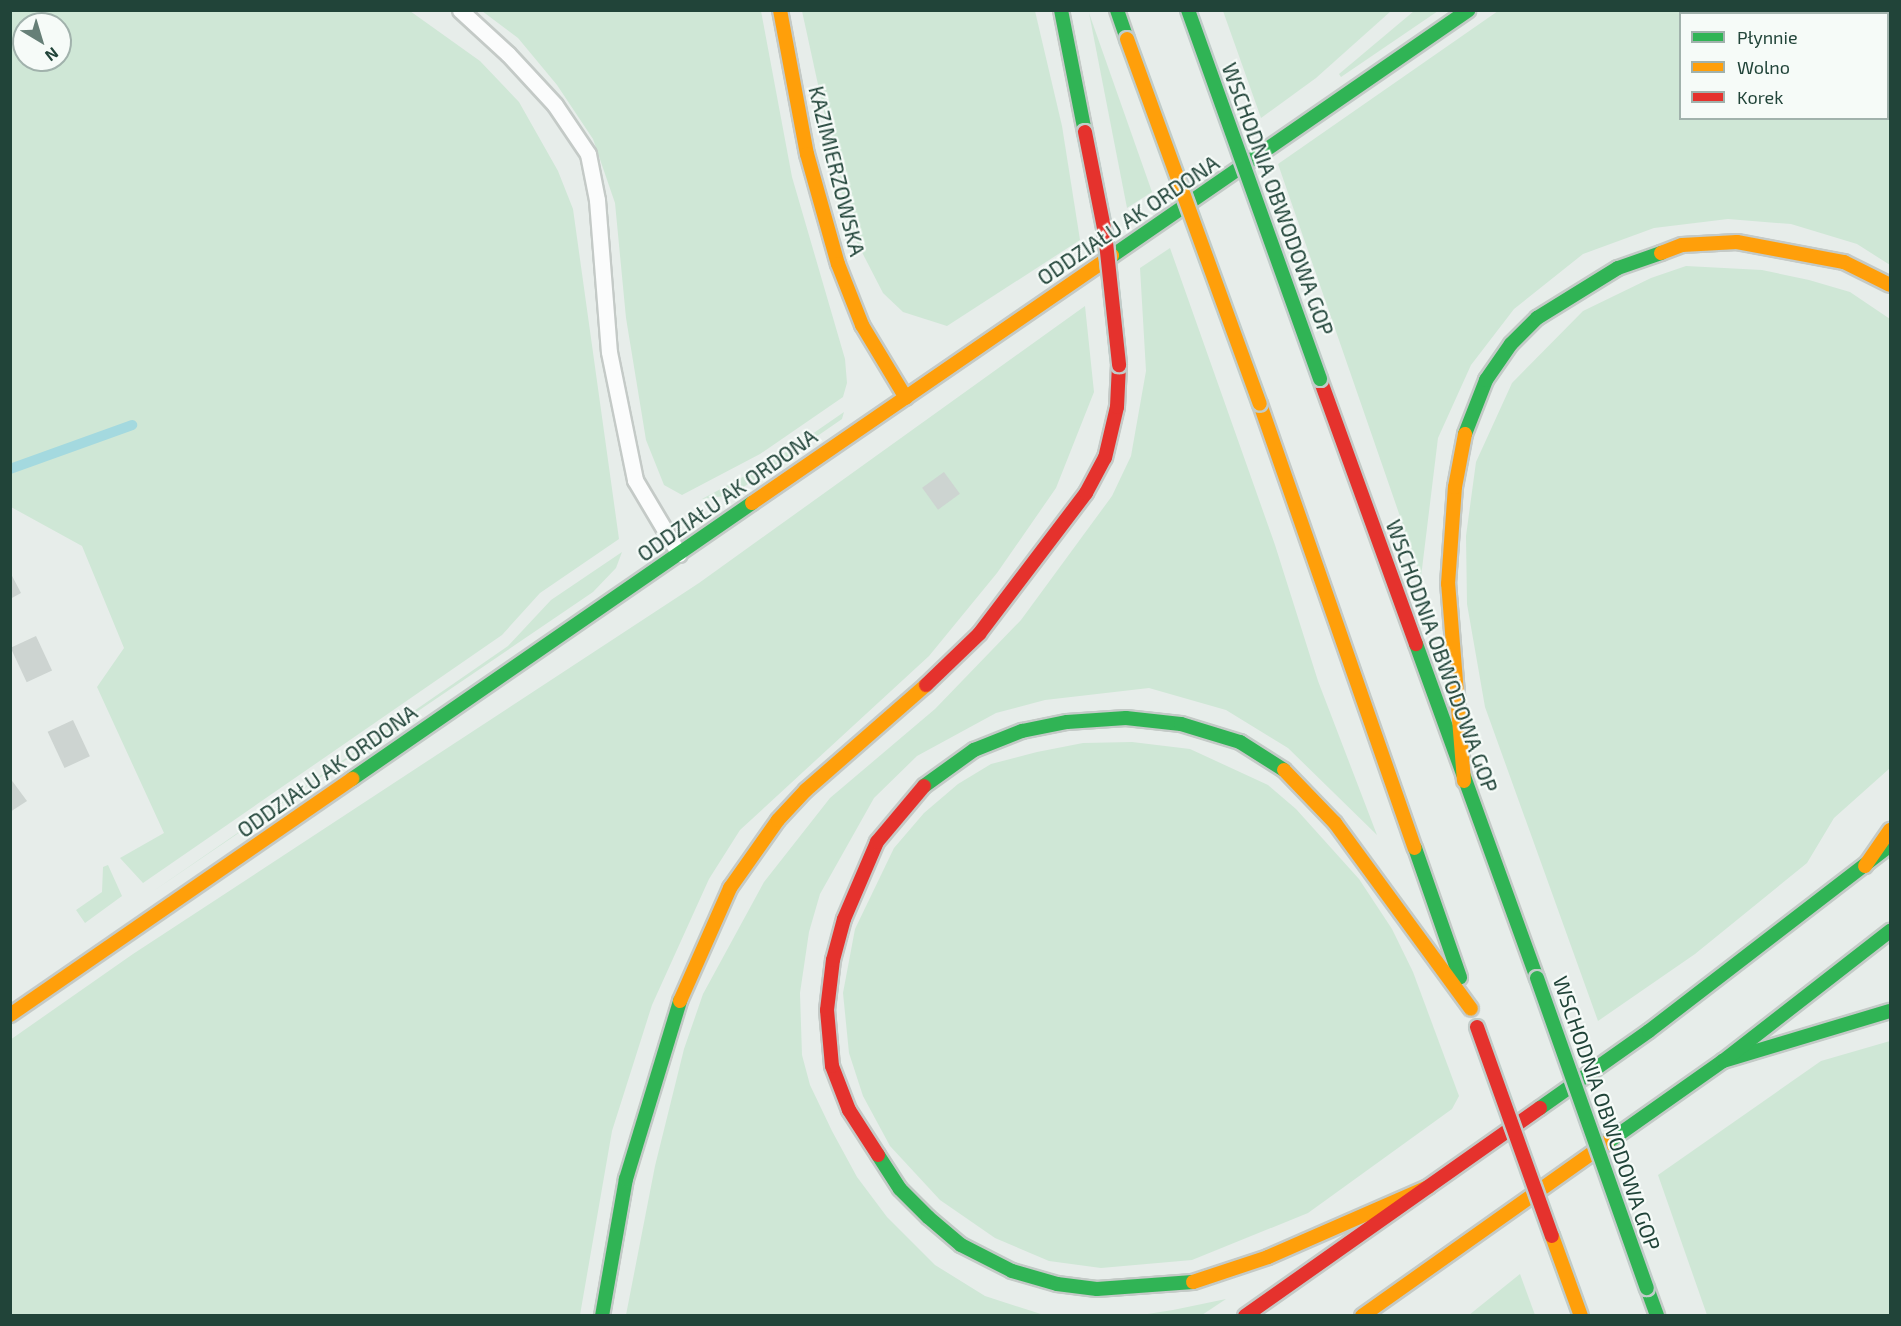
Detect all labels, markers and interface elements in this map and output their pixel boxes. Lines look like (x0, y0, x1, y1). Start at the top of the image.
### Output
north arrow (12, 12, 72, 72)
legend (1679, 12, 1889, 120)
text: Płynnie (1737, 26, 1798, 48)
text: N (42, 44, 63, 66)
text: Wolno (1737, 56, 1790, 78)
street label: WSCHODNIA OBWODOWA GOP (1217, 59, 1339, 339)
street label: KAZIMIERZOWSKA (804, 83, 870, 259)
text: Korek (1737, 86, 1783, 108)
street label: ODDZIAŁU AK ORDONA (1032, 150, 1224, 290)
street label: ODDZIAŁU AK ORDONA (632, 423, 822, 567)
street label: WSCHODNIA OBWODOWA GOP (1381, 516, 1503, 796)
street label: ODDZIAŁU AK ORDONA (232, 699, 422, 843)
street label: WSCHODNIA OBWODOWA GOP (1548, 972, 1666, 1254)

